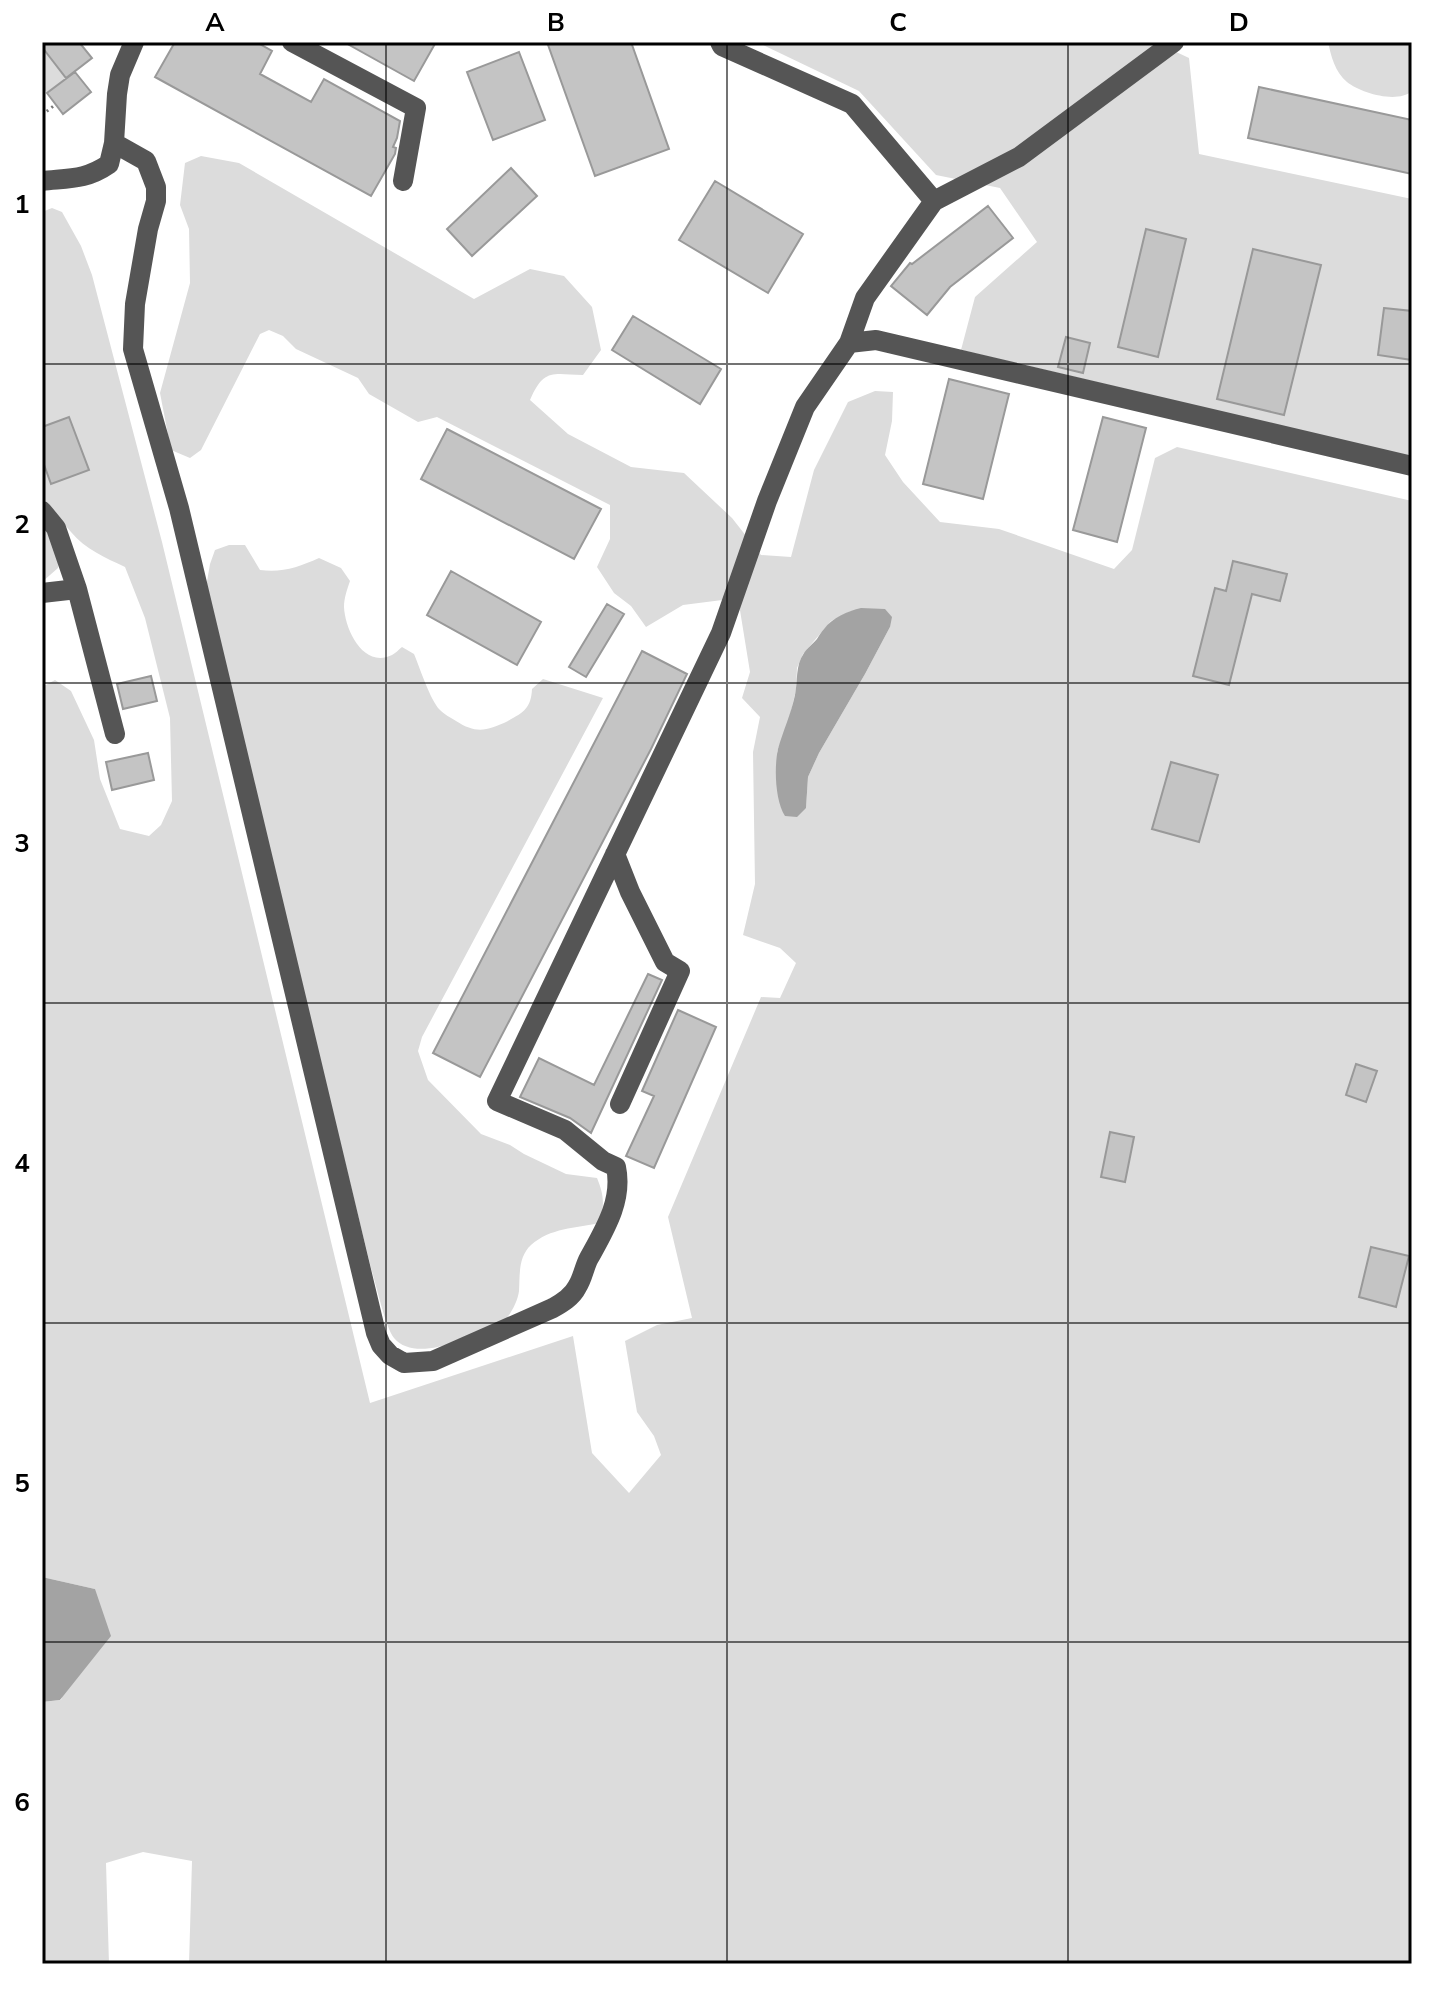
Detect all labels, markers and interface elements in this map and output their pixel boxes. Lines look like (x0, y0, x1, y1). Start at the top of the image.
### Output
text: A (205, 5, 225, 40)
text: B (547, 5, 565, 40)
text: C (889, 5, 907, 40)
text: D (1229, 5, 1249, 40)
text: 1 (14, 187, 30, 222)
text: 2 (14, 507, 30, 542)
text: 3 (14, 826, 30, 861)
text: 4 (14, 1146, 30, 1181)
text: 5 (14, 1466, 30, 1501)
text: 6 (14, 1785, 30, 1820)

